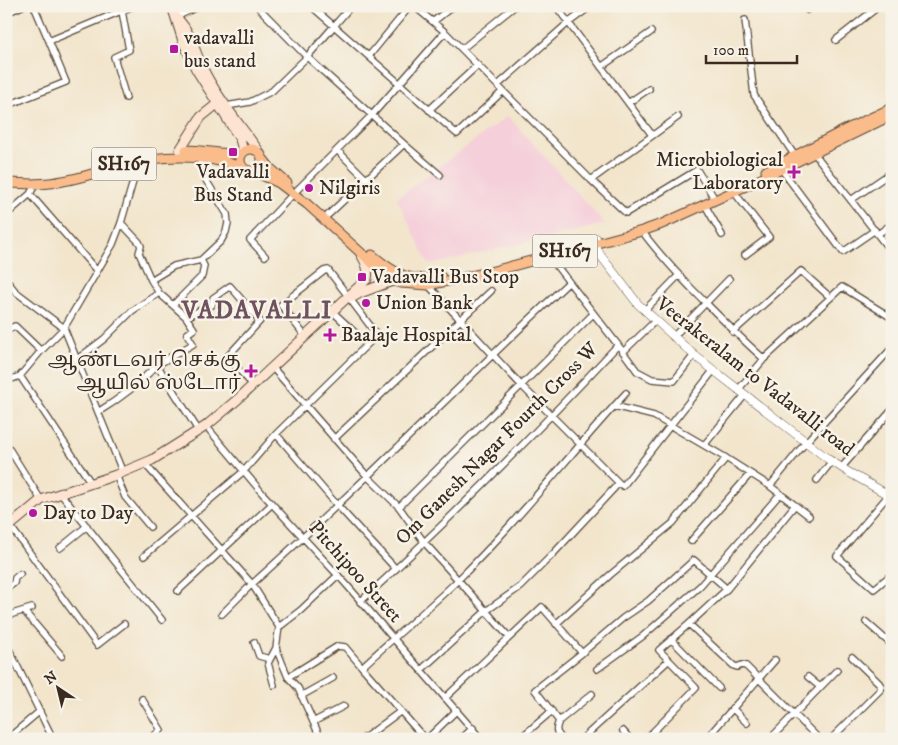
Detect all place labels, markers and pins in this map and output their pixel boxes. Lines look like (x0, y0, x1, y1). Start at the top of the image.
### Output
place label: vadavalli bus stand (183, 26, 256, 74)
marker: vadavalli bus stand (168, 43, 180, 55)
marker: Vadavalli Bus Stand (227, 146, 239, 158)
place label: Microbiological Laboratory (656, 148, 784, 196)
place label: Vadavalli Bus Stand (193, 160, 273, 208)
marker: Microbiological Laboratory (787, 165, 801, 179)
place label: Nilgiris (319, 176, 381, 201)
marker: Nilgiris (303, 182, 315, 194)
place label: Vadavalli Bus Stop (371, 265, 519, 290)
marker: Vadavalli Bus Stop (356, 271, 368, 283)
place label: Union Bank (376, 291, 473, 316)
marker: Union Bank (360, 297, 372, 309)
place label: Baalaje Hospital (341, 323, 471, 348)
marker: Baalaje Hospital (323, 328, 337, 342)
place label: ஆண்டவர் செக்கு ஆயில் ஸ்டோர் (47, 348, 241, 399)
marker: ஆண்டவர் செக்கு ஆயில் ஸ்டோர் (245, 365, 257, 377)
place label: Day to Day (43, 501, 134, 526)
marker: Day to Day (27, 507, 39, 519)

